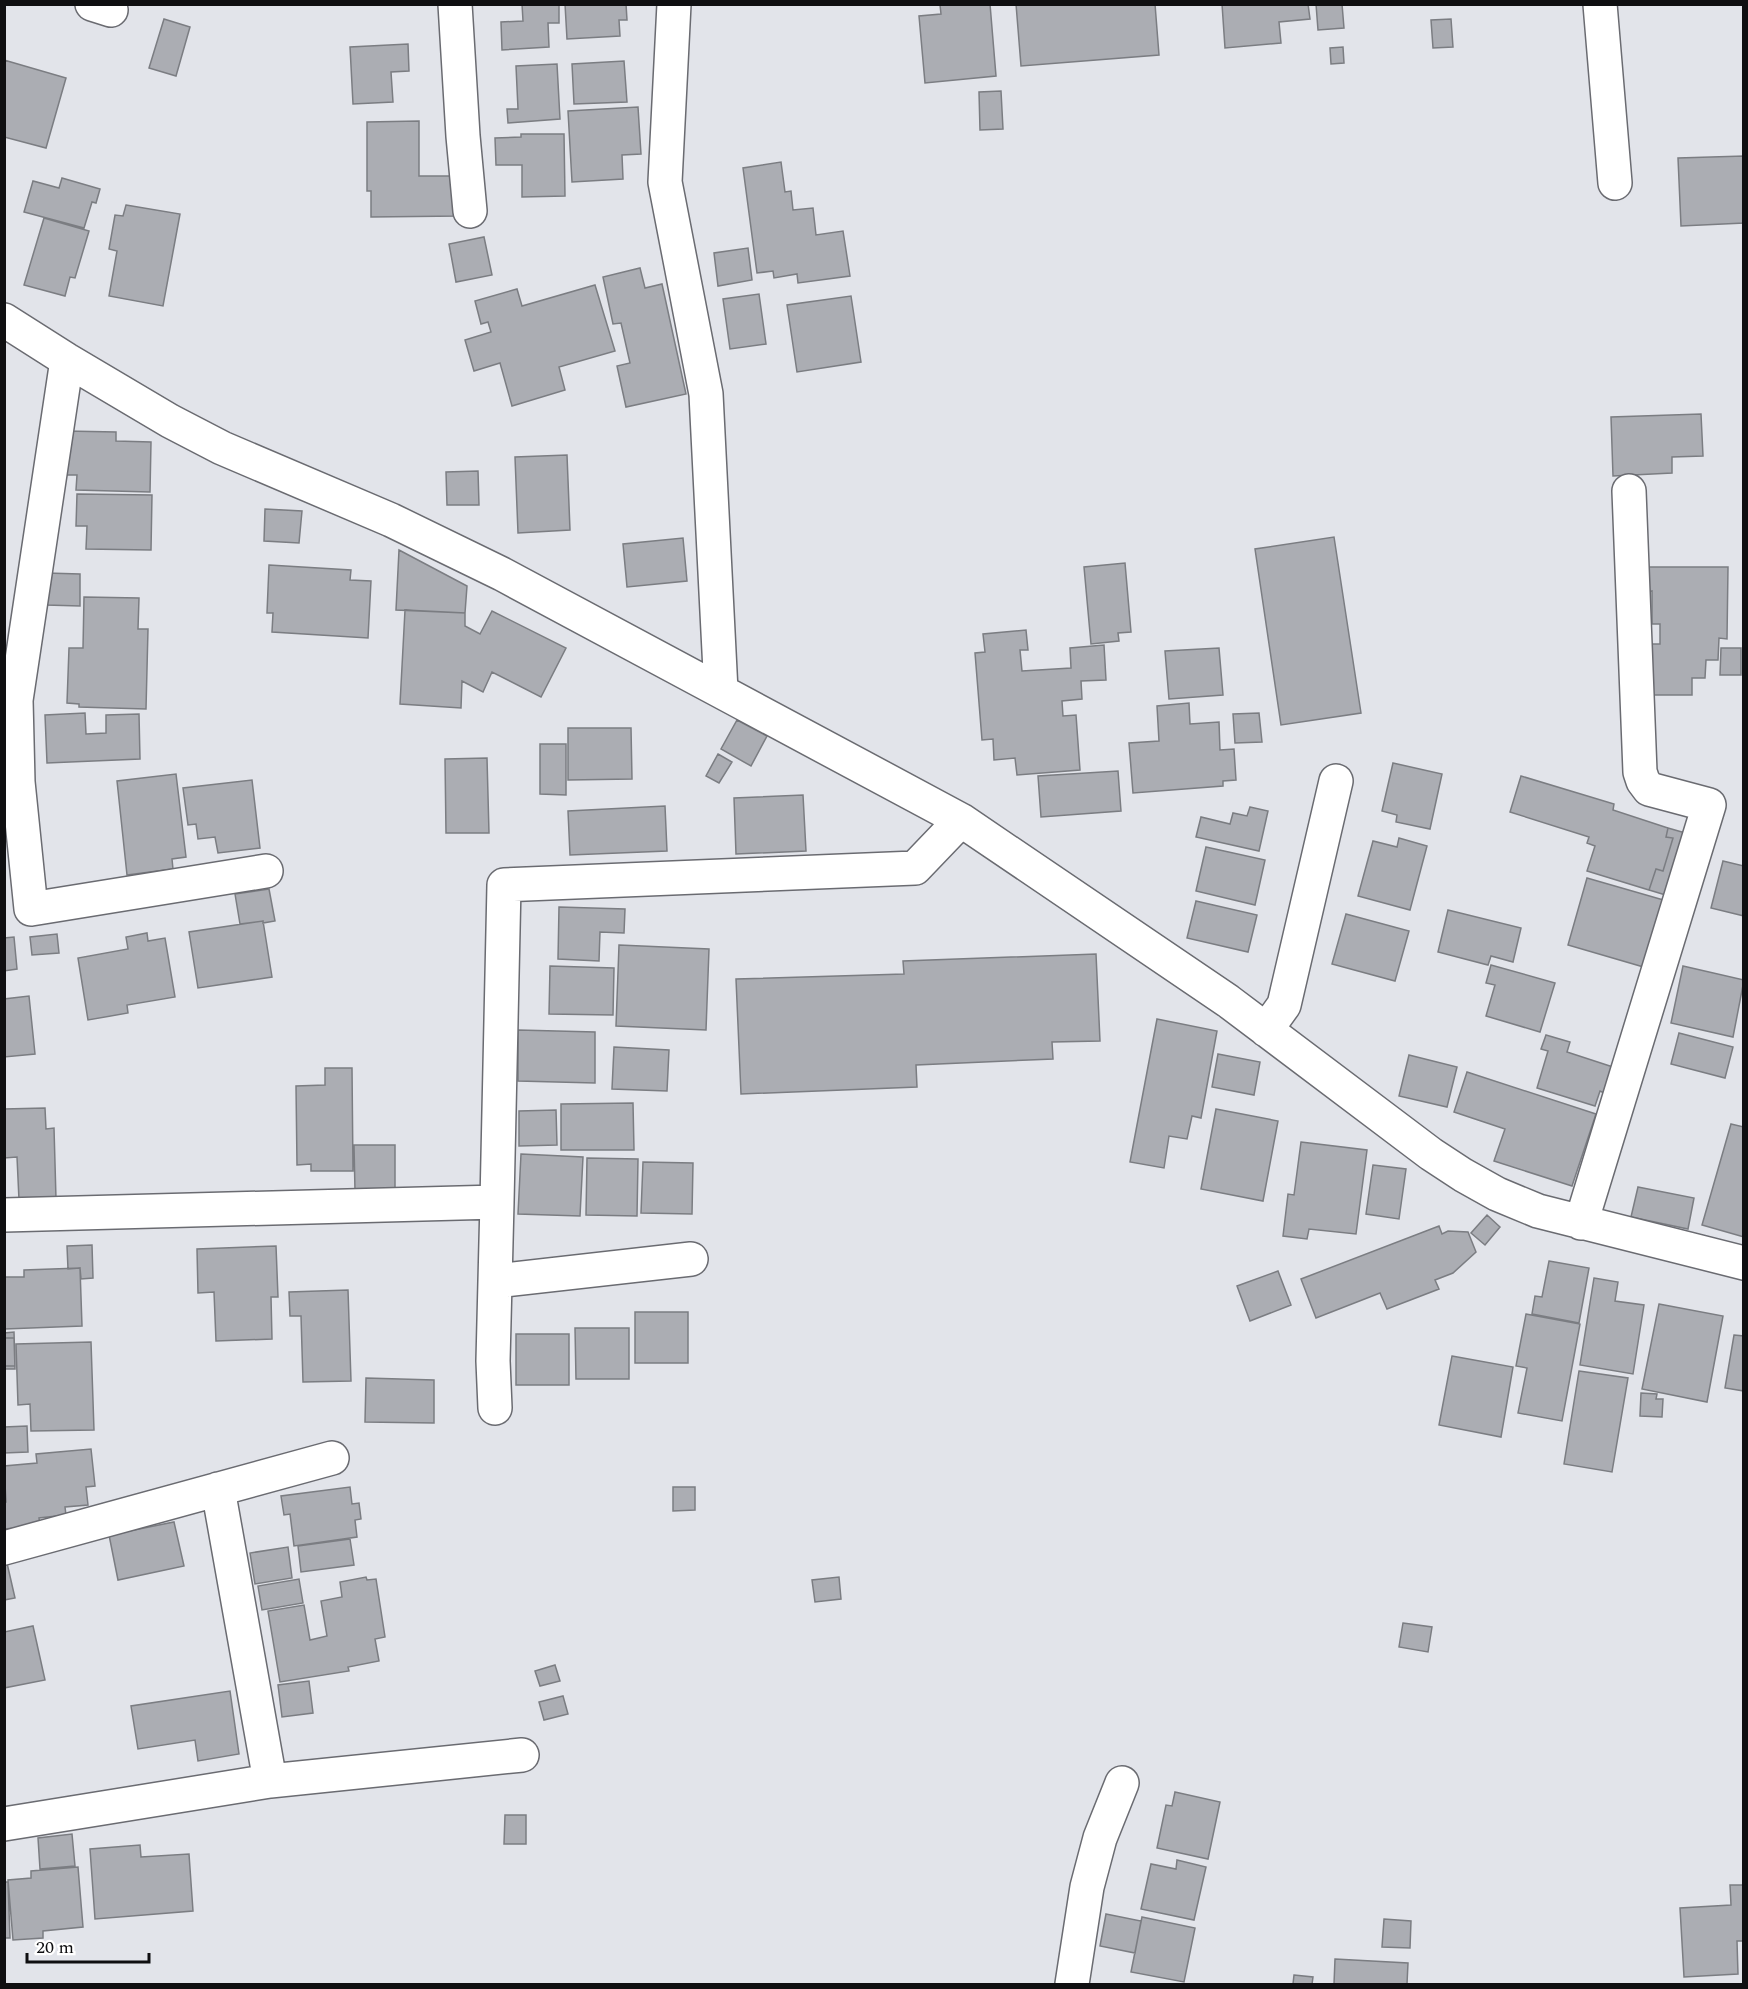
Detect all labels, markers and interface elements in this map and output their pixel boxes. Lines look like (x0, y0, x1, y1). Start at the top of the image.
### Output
scale bar (27, 1926, 148, 1964)
text: 20 m (36, 1934, 74, 1961)

